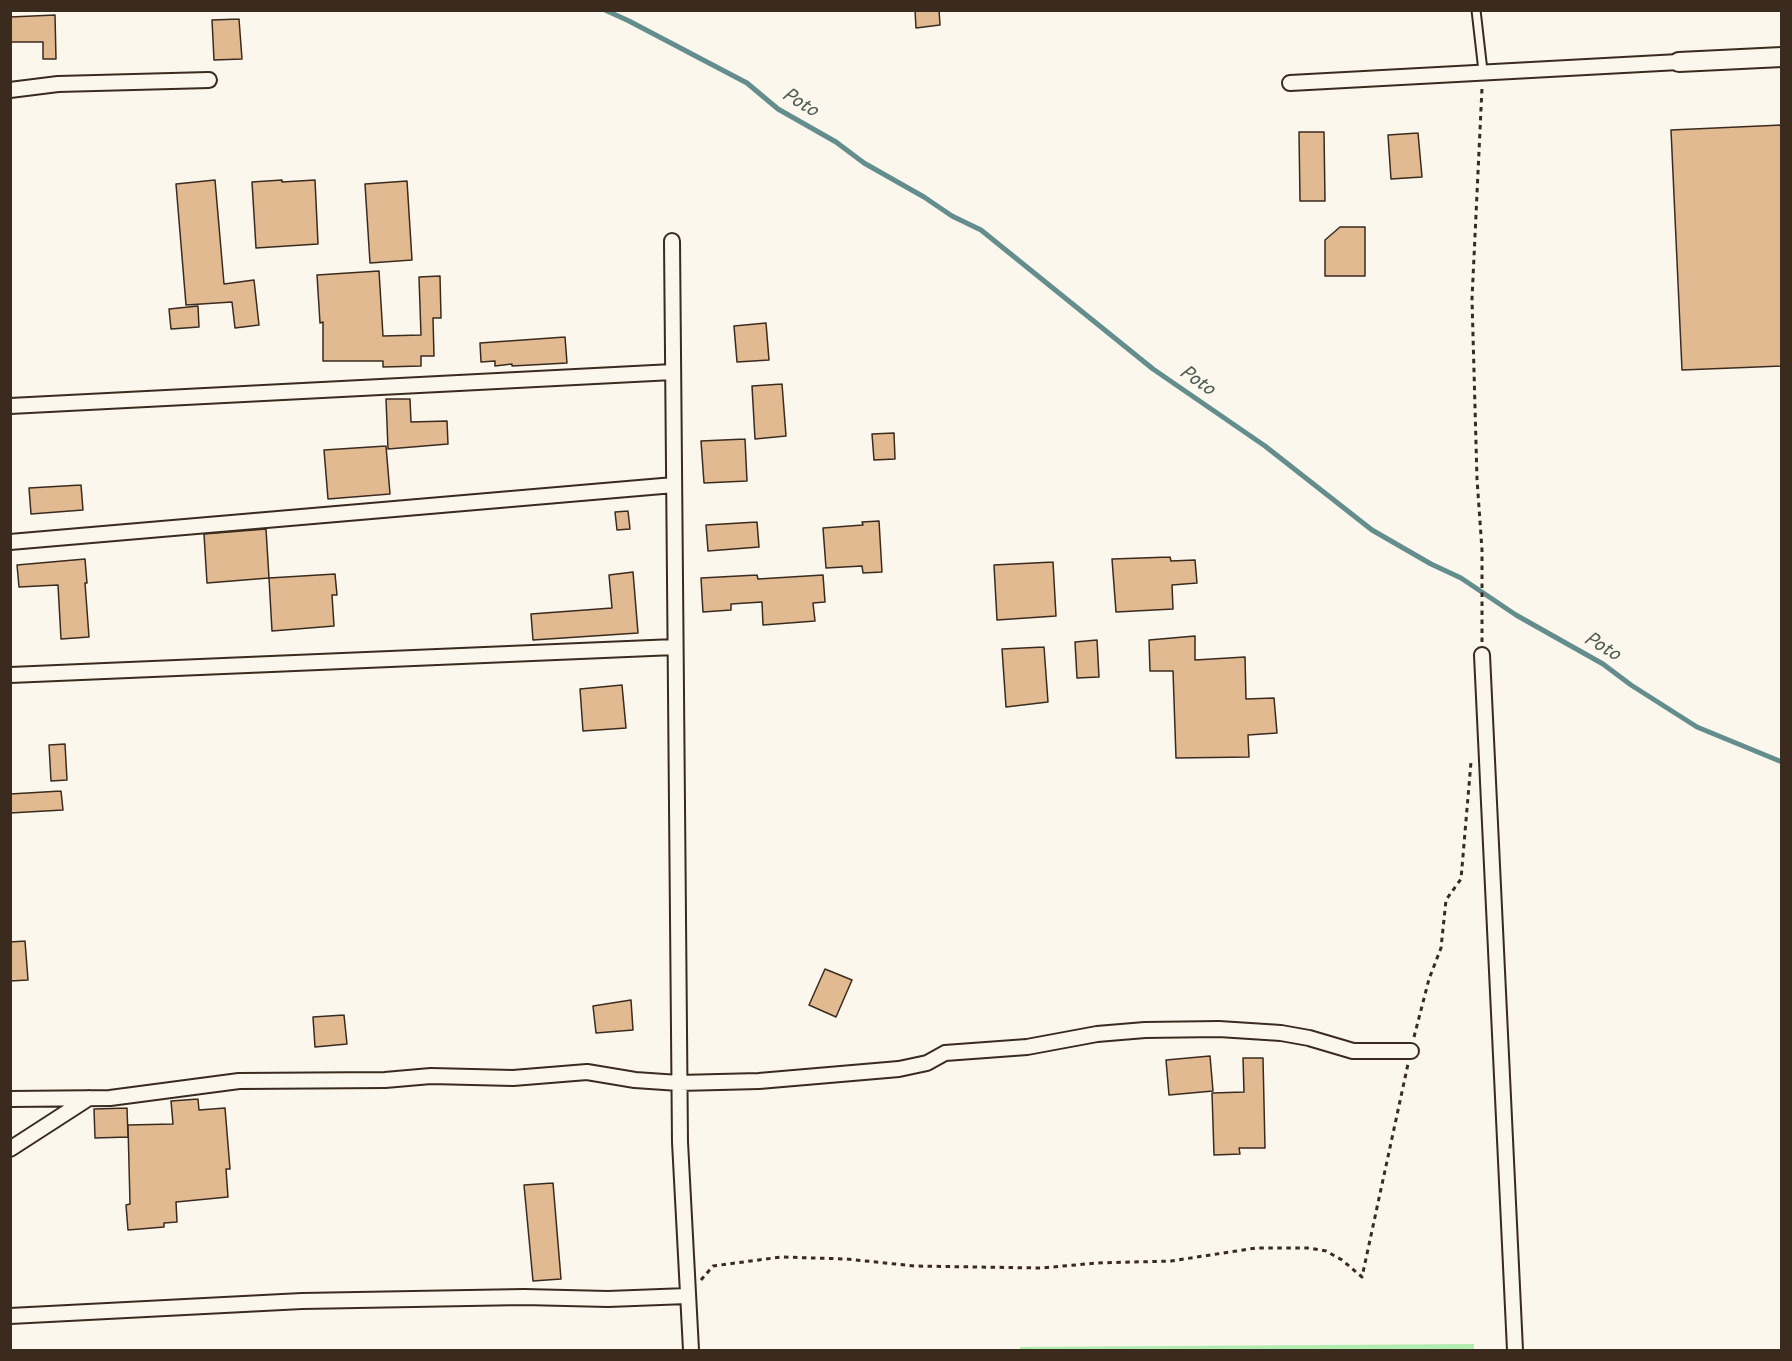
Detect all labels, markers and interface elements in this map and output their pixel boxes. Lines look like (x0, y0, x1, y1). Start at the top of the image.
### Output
water label: Poto (778, 84, 822, 122)
water label: Poto (1175, 361, 1219, 401)
water label: Poto (1580, 628, 1624, 666)

